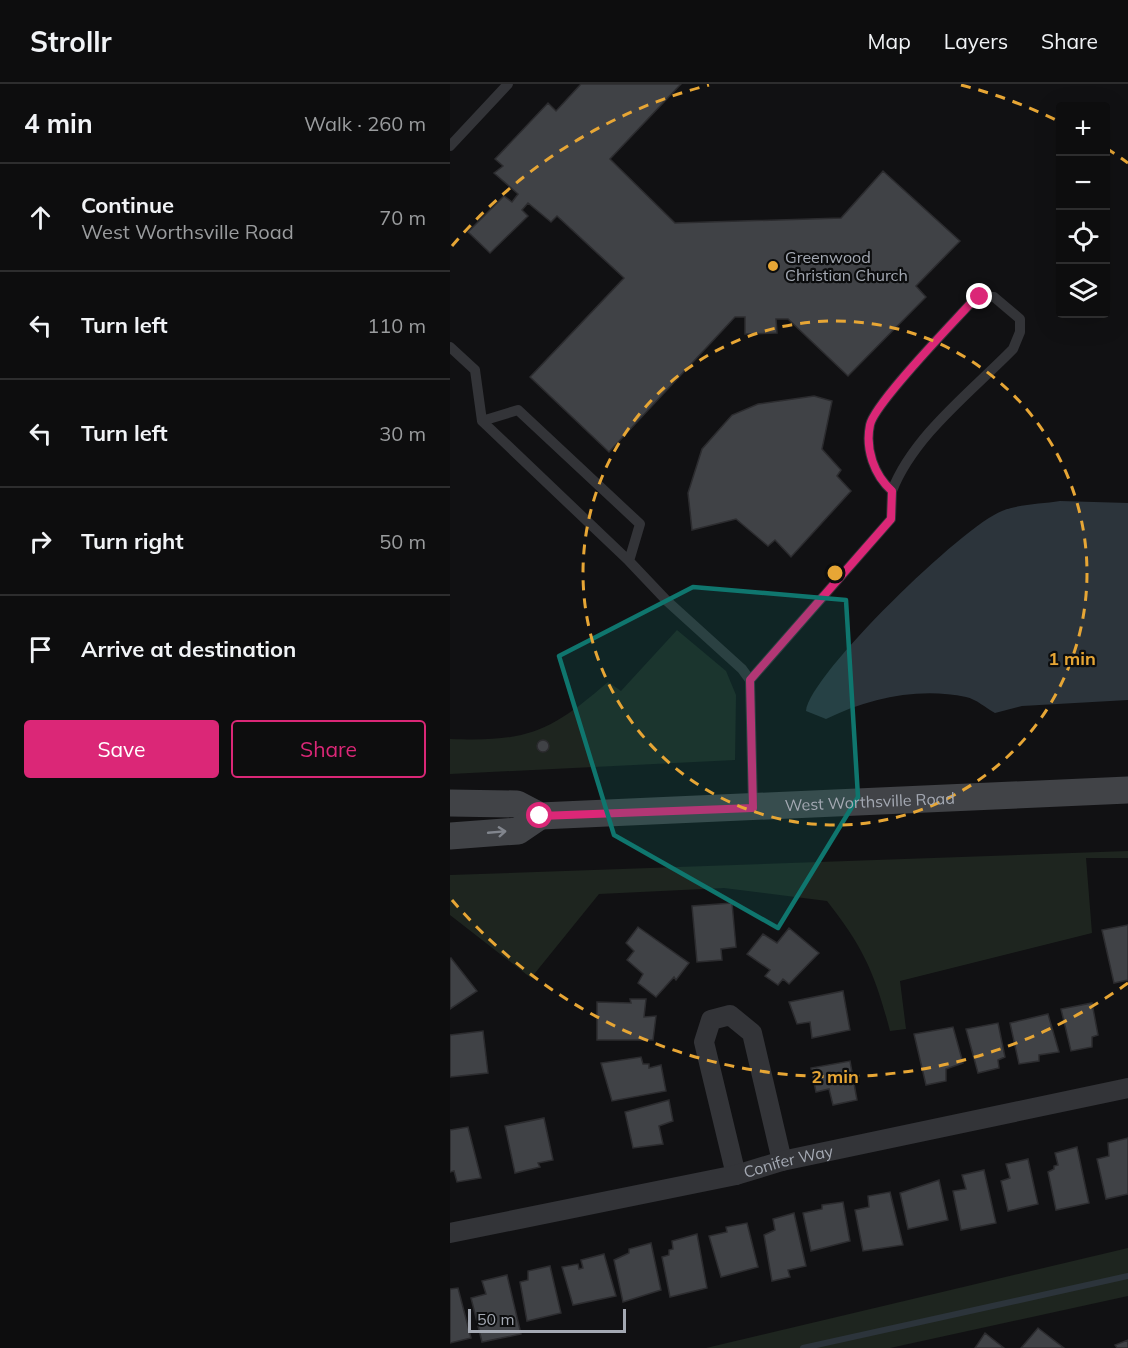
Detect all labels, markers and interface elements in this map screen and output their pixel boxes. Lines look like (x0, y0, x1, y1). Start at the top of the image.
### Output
text: Strollr (30, 24, 112, 59)
text: Map (868, 28, 911, 54)
text: Layers (944, 28, 1008, 54)
text: Share (1041, 28, 1098, 54)
map controls (1056, 102, 1110, 318)
button: + (1056, 102, 1110, 156)
text: 4 min (24, 107, 93, 140)
text: Walk · 260 m (304, 111, 426, 136)
button: − (1056, 156, 1110, 210)
text: Continue (81, 191, 174, 219)
icon: ahead (24, 201, 57, 234)
text: 70 m (379, 205, 426, 230)
button: locate (1056, 210, 1110, 264)
text: West Worthsville Road (81, 219, 294, 244)
place label: Greenwood Christian Church (785, 247, 908, 285)
marker: Greenwood Christian Church (766, 259, 780, 273)
button: layers (1056, 264, 1110, 318)
route end (966, 283, 992, 309)
icon: left (24, 309, 57, 342)
text: Turn left (81, 311, 168, 339)
text: 110 m (367, 313, 426, 338)
icon: left (24, 417, 57, 450)
text: Turn left (81, 419, 168, 447)
text: 30 m (379, 421, 426, 446)
icon: right (24, 525, 57, 558)
text: Turn right (81, 527, 184, 555)
text: 50 m (379, 529, 426, 554)
centre of rings (825, 563, 845, 583)
icon: arrive (24, 633, 57, 666)
text: Arrive at destination (81, 635, 296, 663)
text: 1 min (1048, 647, 1096, 670)
button: Save (24, 720, 219, 778)
button: Share (231, 720, 426, 778)
street label: West Worthsville Road (784, 788, 955, 815)
route start (526, 802, 552, 828)
one-way arrow (487, 827, 506, 838)
text: 2 min (811, 1065, 859, 1088)
street label: Conifer Way (741, 1140, 835, 1182)
scale bar (468, 1306, 626, 1334)
text: 50 m (477, 1309, 514, 1329)

